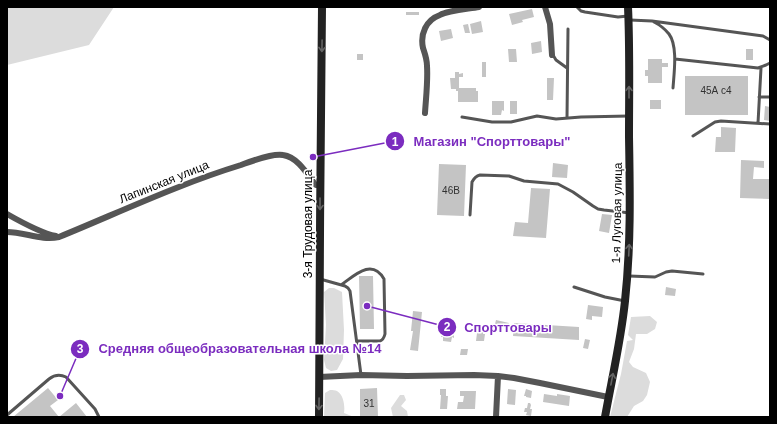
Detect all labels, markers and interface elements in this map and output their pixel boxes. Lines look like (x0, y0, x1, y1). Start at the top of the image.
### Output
one-way arrow (318, 39, 326, 52)
house number: 45А с4 (700, 85, 732, 96)
one-way arrow (625, 86, 633, 99)
callout: Магазин "Спорттовары" (385, 129, 578, 154)
text: Магазин "Спорттовары" (414, 134, 570, 149)
text: 1 (392, 135, 399, 149)
street label: Лапинская улица (117, 158, 211, 206)
street label: 1-я Луговая улица (609, 162, 625, 264)
street label: 3-я Трудовая улица (301, 169, 315, 278)
house number: 46В (442, 185, 460, 196)
one-way arrow (316, 197, 324, 210)
one-way arrow (625, 244, 633, 257)
callout: Спорттовары (437, 315, 560, 340)
text: 2 (444, 320, 451, 334)
text: Спорттовары (464, 320, 552, 335)
callout: Средняя общеобразовательная школа №14 (70, 336, 389, 361)
text: Средняя общеобразовательная школа №14 (98, 341, 382, 356)
text: 3 (77, 342, 84, 356)
one-way arrow (609, 373, 617, 386)
one-way arrow (315, 397, 323, 410)
house number: 31 (363, 398, 375, 409)

